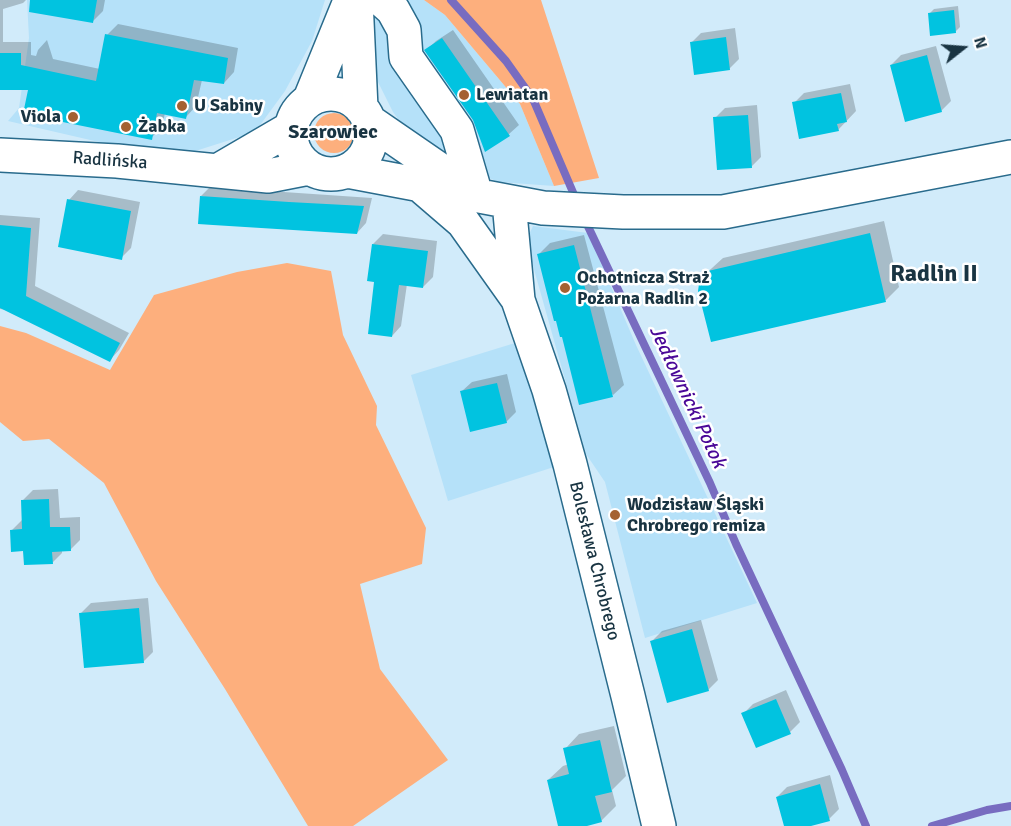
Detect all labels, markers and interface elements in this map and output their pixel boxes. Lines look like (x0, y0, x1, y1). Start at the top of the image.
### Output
north arrow (933, 18, 993, 78)
text: N (969, 34, 991, 51)
place label: Lewiatan (476, 84, 548, 106)
marker: Lewiatan (457, 88, 471, 102)
place label: U Sabiny (194, 95, 263, 117)
marker: U Sabiny (175, 99, 189, 113)
place label: Viola (20, 106, 61, 128)
marker: Viola (66, 110, 80, 124)
place label: Żabka (138, 116, 186, 138)
marker: Żabka (119, 120, 133, 134)
district label: Szarowiec (288, 121, 378, 145)
street label: Radlińska (72, 148, 148, 174)
district label: Radlin II (890, 261, 978, 289)
place label: Ochotnicza Straż Pożarna Radlin 2 (577, 267, 710, 310)
marker: Ochotnicza Straż Pożarna Radlin 2 (558, 281, 572, 295)
water label: Jedłownicki Potok (643, 322, 731, 472)
street label: Bolesława Chrobrego (564, 479, 624, 643)
place label: Wodzisław Śląski Chrobrego remiza (627, 494, 766, 536)
marker: Wodzisław Śląski Chrobrego remiza (608, 508, 622, 522)

